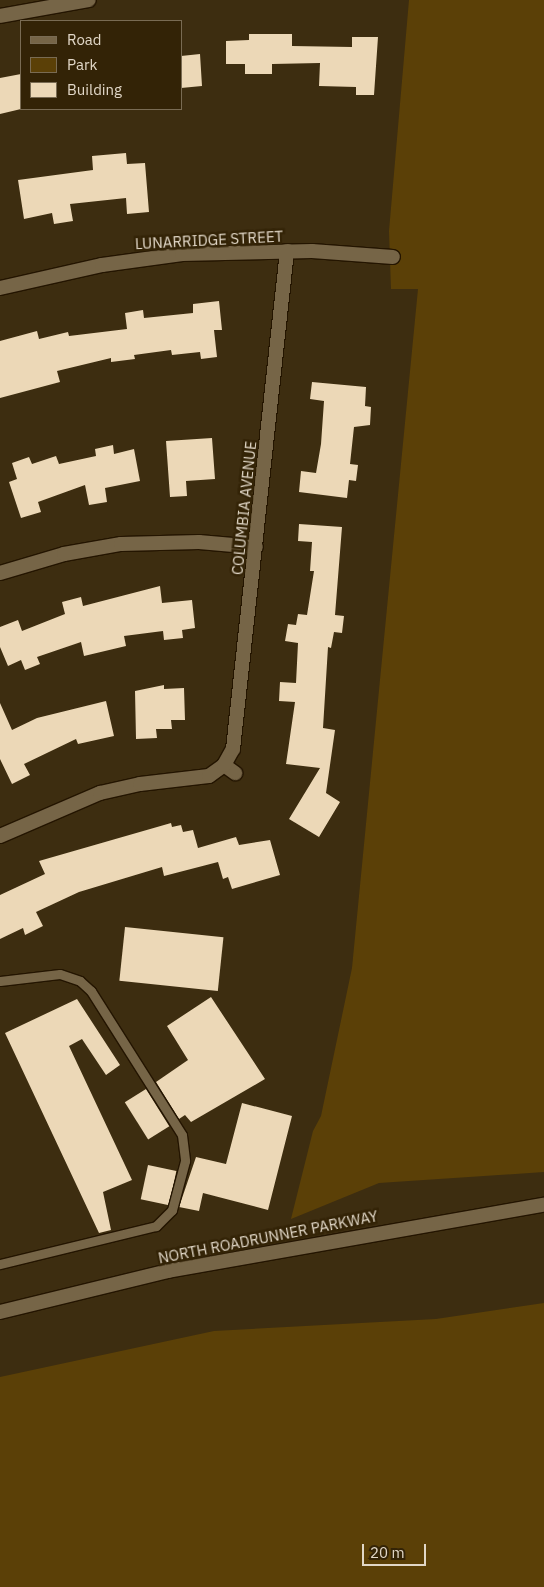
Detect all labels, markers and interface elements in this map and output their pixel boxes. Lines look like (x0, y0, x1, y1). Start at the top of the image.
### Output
legend (20, 20, 182, 110)
text: Road (67, 30, 102, 49)
text: Park (67, 55, 97, 74)
text: Building (67, 80, 122, 99)
street label: LUNARRIDGE STREET (135, 227, 283, 253)
street label: COLUMBIA AVENUE (228, 440, 260, 576)
street label: NORTH ROADRUNNER PARKWAY (157, 1207, 379, 1267)
scale bar (364, 1534, 428, 1566)
text: 20 m (370, 1543, 405, 1562)

